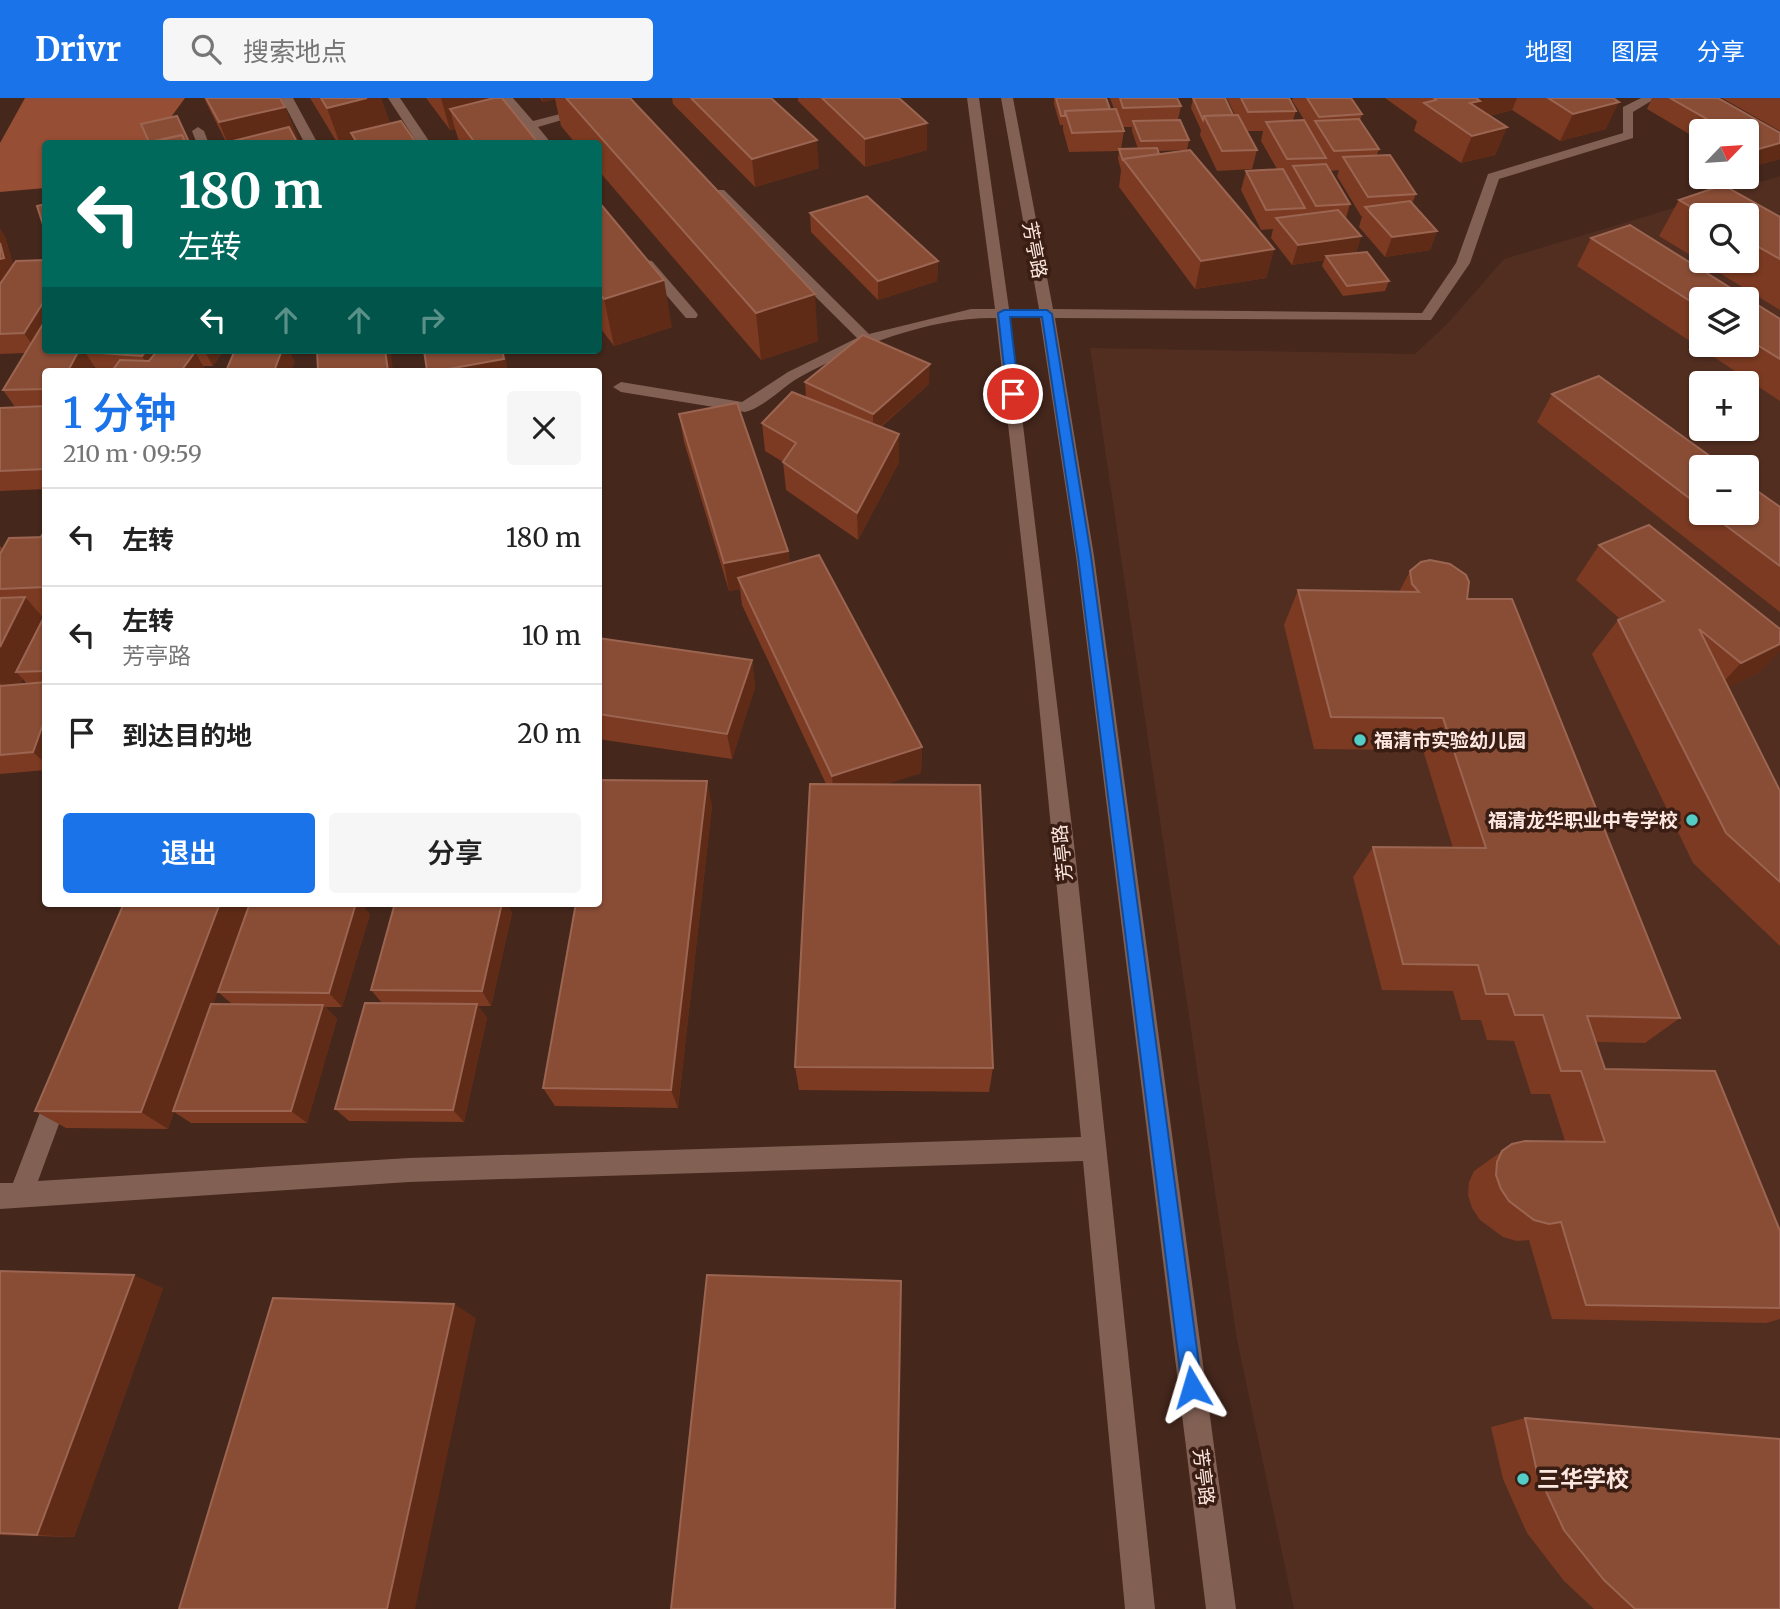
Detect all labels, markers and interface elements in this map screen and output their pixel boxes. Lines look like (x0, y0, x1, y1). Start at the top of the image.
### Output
search box (163, 18, 653, 81)
text: Drivr (35, 29, 121, 70)
icon: search (187, 30, 225, 68)
text: 搜索地点 (243, 35, 347, 68)
text: 地图 (1525, 36, 1573, 67)
text: 图层 (1611, 36, 1659, 67)
text: 分享 (1697, 36, 1745, 67)
north arrow (1689, 119, 1759, 189)
map controls (1689, 119, 1759, 525)
text: 180 m (178, 160, 323, 221)
icon: left (63, 168, 154, 259)
button: search (1689, 203, 1759, 273)
street label: 芳亭路 (1018, 220, 1052, 280)
text: 左转 (178, 227, 242, 267)
button: layers (1689, 287, 1759, 357)
icon: left (194, 301, 232, 339)
icon: ahead (267, 301, 305, 339)
icon: ahead (340, 301, 378, 339)
icon: right (413, 301, 451, 339)
pin (983, 364, 1043, 424)
button: + (1689, 371, 1759, 441)
icon: arrive (994, 375, 1032, 413)
text: 1 分钟 (63, 387, 176, 439)
button: close (507, 391, 581, 465)
text: 210 m · 09:59 (63, 439, 202, 468)
button: − (1689, 455, 1759, 525)
icon: left (63, 518, 101, 556)
text: 180 m (506, 521, 581, 554)
text: 左转 (122, 523, 174, 556)
text: 左转 (122, 604, 174, 637)
icon: left (63, 616, 101, 654)
text: 10 m (522, 619, 581, 652)
text: 芳亭路 (122, 641, 191, 670)
icon: arrive (63, 714, 101, 752)
text: 20 m (517, 717, 581, 750)
text: 到达目的地 (122, 719, 252, 752)
place label: 福清市实验幼儿园 (1374, 728, 1526, 752)
marker: 福清市实验幼儿园 (1352, 732, 1368, 748)
place label: 福清龙华职业中专学校 (1488, 808, 1678, 832)
marker: 福清龙华职业中专学校 (1684, 812, 1700, 828)
button: 退出 (63, 813, 315, 893)
button: 分享 (329, 813, 581, 893)
street label: 芳亭路 (1047, 823, 1077, 883)
position arrow (1155, 1350, 1229, 1424)
street label: 芳亭路 (1189, 1447, 1219, 1507)
place label: 三华学校 (1537, 1464, 1629, 1493)
marker: 三华学校 (1515, 1471, 1531, 1487)

